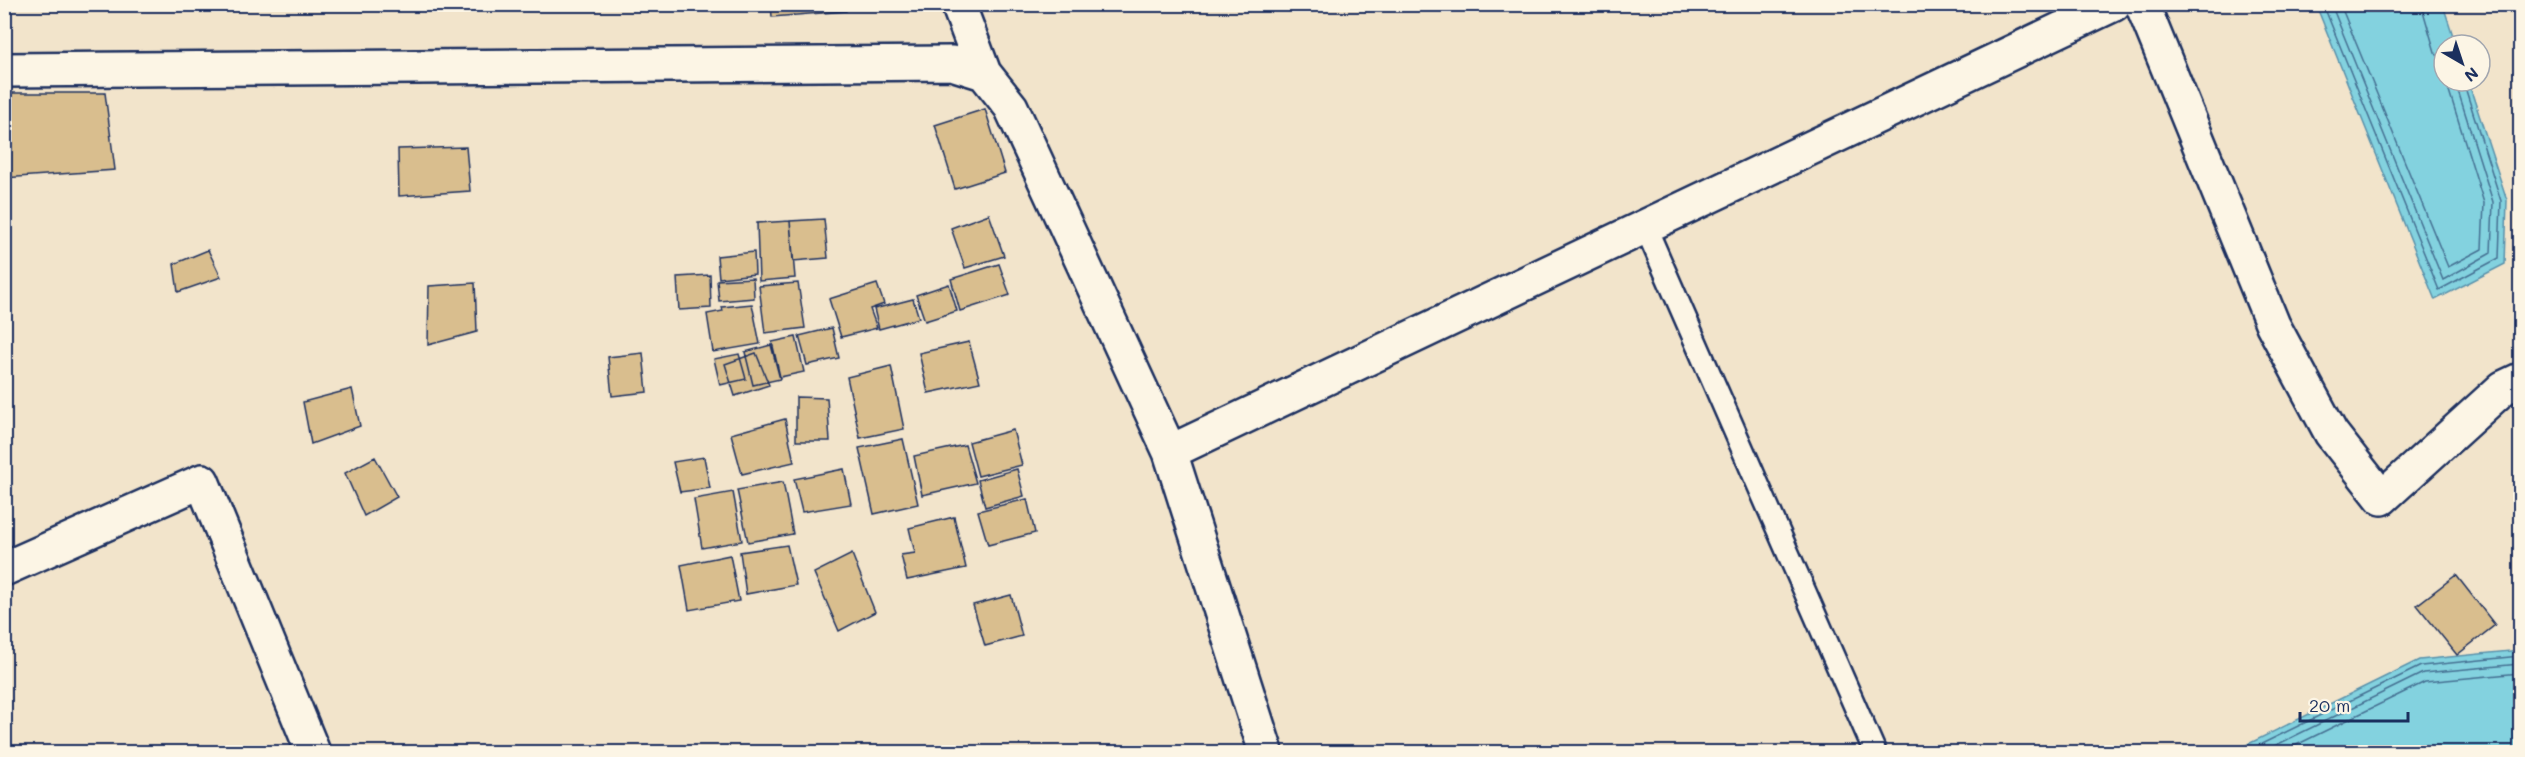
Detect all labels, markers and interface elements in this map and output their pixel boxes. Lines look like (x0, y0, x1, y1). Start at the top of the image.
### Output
north arrow (2432, 33, 2492, 93)
text: N (2460, 63, 2483, 87)
scale bar (2300, 685, 2408, 723)
text: 20 m (2309, 693, 2350, 717)

